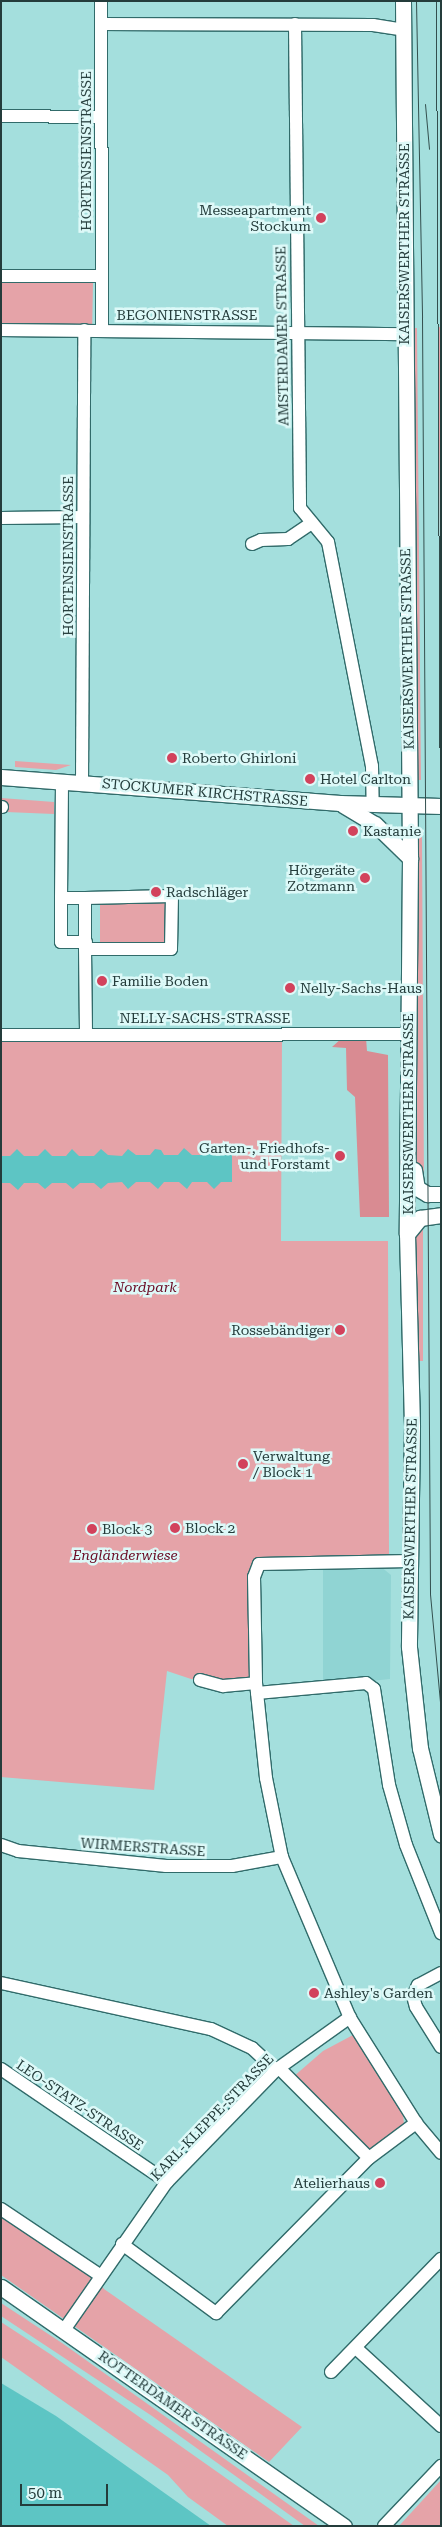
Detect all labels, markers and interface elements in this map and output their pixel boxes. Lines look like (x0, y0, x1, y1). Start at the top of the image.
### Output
street label: HORTENSIENSTRASSE (78, 71, 94, 231)
street label: KAISERSWERTHER STRASSE (396, 143, 412, 345)
place label: Messeapartment Stockum (199, 202, 311, 234)
marker: Messeapartment Stockum (315, 212, 327, 224)
street label: AMSTERDAMER STRASSE (272, 246, 292, 426)
street label: BEGONIENSTRASSE (117, 307, 257, 323)
street label: HORTENSIENSTRASSE (60, 476, 76, 636)
street label: KAISERSWERTHER STRASSE (397, 548, 417, 750)
place label: Roberto Ghirloni (182, 750, 297, 766)
marker: Roberto Ghirloni (166, 752, 178, 764)
place label: Hotel Carlton (320, 771, 411, 787)
marker: Hotel Carlton (304, 773, 316, 785)
street label: STOCKUMER KIRCHSTRASSE (101, 775, 309, 809)
place label: Kastanie (363, 823, 421, 839)
marker: Kastanie (347, 825, 359, 837)
place label: Hörgeräte Zotzmann (287, 862, 355, 894)
marker: Hörgeräte Zotzmann (359, 872, 371, 884)
place label: Radschläger (166, 884, 248, 900)
marker: Radschläger (150, 886, 162, 898)
place label: Familie Boden (112, 973, 208, 989)
marker: Familie Boden (96, 975, 108, 987)
place label: Nelly-Sachs-Haus (300, 980, 422, 996)
marker: Nelly-Sachs-Haus (284, 982, 296, 994)
street label: NELLY-SACHS-STRASSE (120, 1010, 290, 1026)
street label: KAISERSWERTHER STRASSE (400, 1013, 416, 1215)
place label: Garten-, Friedhofs- und Forstamt (199, 1140, 330, 1172)
marker: Garten-, Friedhofs- und Forstamt (334, 1150, 346, 1162)
park label: Nordpark (113, 1279, 177, 1295)
place label: Rossebändiger (231, 1322, 330, 1338)
marker: Rossebändiger (334, 1324, 346, 1336)
street label: KAISERSWERTHER STRASSE (400, 1418, 420, 1620)
place label: Verwaltung / Block 1 (253, 1448, 330, 1480)
marker: Verwaltung / Block 1 (237, 1458, 249, 1470)
place label: Block 2 (185, 1520, 235, 1536)
place label: Block 3 (102, 1521, 152, 1537)
marker: Block 2 (169, 1522, 181, 1534)
marker: Block 3 (86, 1523, 98, 1535)
park label: Engländerwiese (72, 1547, 178, 1563)
street label: WIRMERSTRASSE (80, 1834, 206, 1860)
place label: Ashley's Garden (324, 1985, 433, 2001)
marker: Ashley's Garden (308, 1987, 320, 1999)
street label: KARL-KLEPPE-STRASSE (147, 2050, 277, 2184)
street label: LEO-STATZ-STRASSE (13, 2056, 147, 2154)
place label: Atelierhaus (294, 2175, 370, 2191)
marker: Atelierhaus (374, 2177, 386, 2189)
street label: ROTTERDAMER STRASSE (95, 2347, 251, 2463)
scale bar (22, 2474, 110, 2506)
text: 50 m (28, 2484, 62, 2502)

